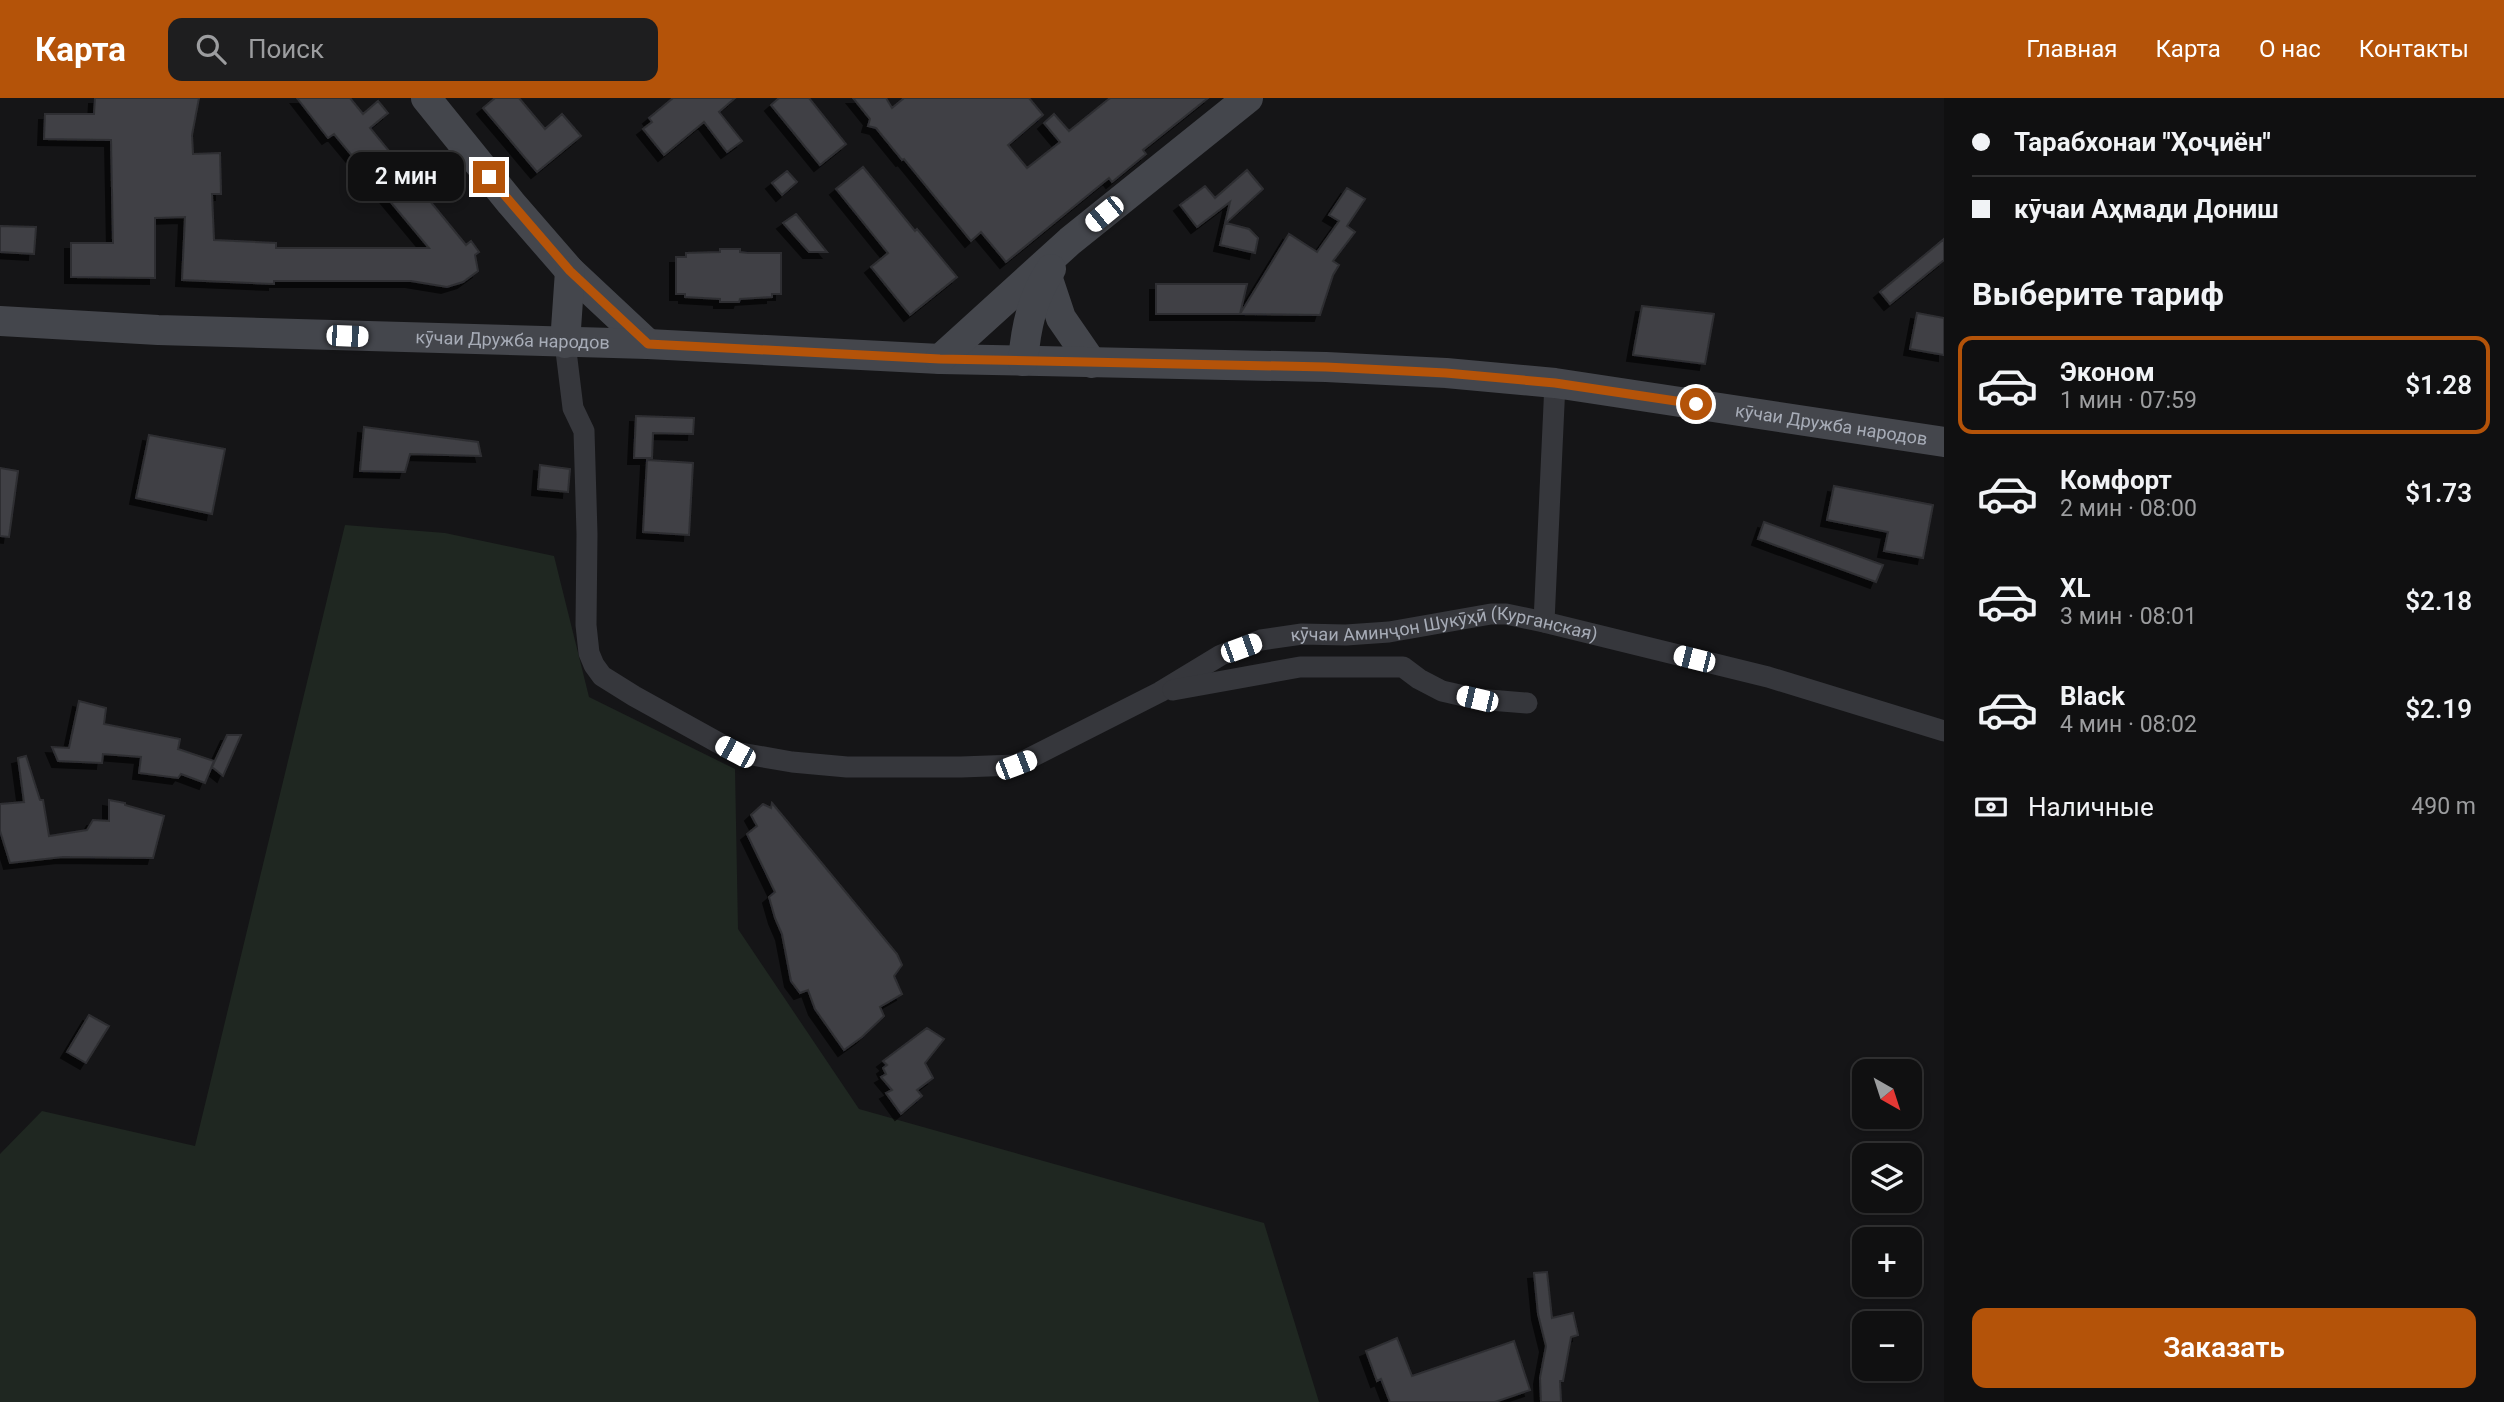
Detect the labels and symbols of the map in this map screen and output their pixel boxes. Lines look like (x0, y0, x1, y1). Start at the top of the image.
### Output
callout: 2 мин (349, 153, 464, 202)
route end (473, 161, 505, 193)
car (1082, 193, 1127, 235)
car (326, 325, 369, 347)
street label: кӯчаи Дружба народов (415, 326, 610, 353)
route start (1680, 388, 1712, 420)
street label: кӯчаи Дружба народов (1734, 399, 1929, 449)
street label: кӯчаи Аминҷон Шукӯҳӣ (Курганская) (1289, 603, 1600, 646)
car (1218, 631, 1265, 665)
car (1672, 644, 1717, 674)
car (1455, 684, 1500, 714)
car (712, 733, 759, 771)
car (993, 748, 1040, 782)
north arrow (1852, 1059, 1922, 1129)

